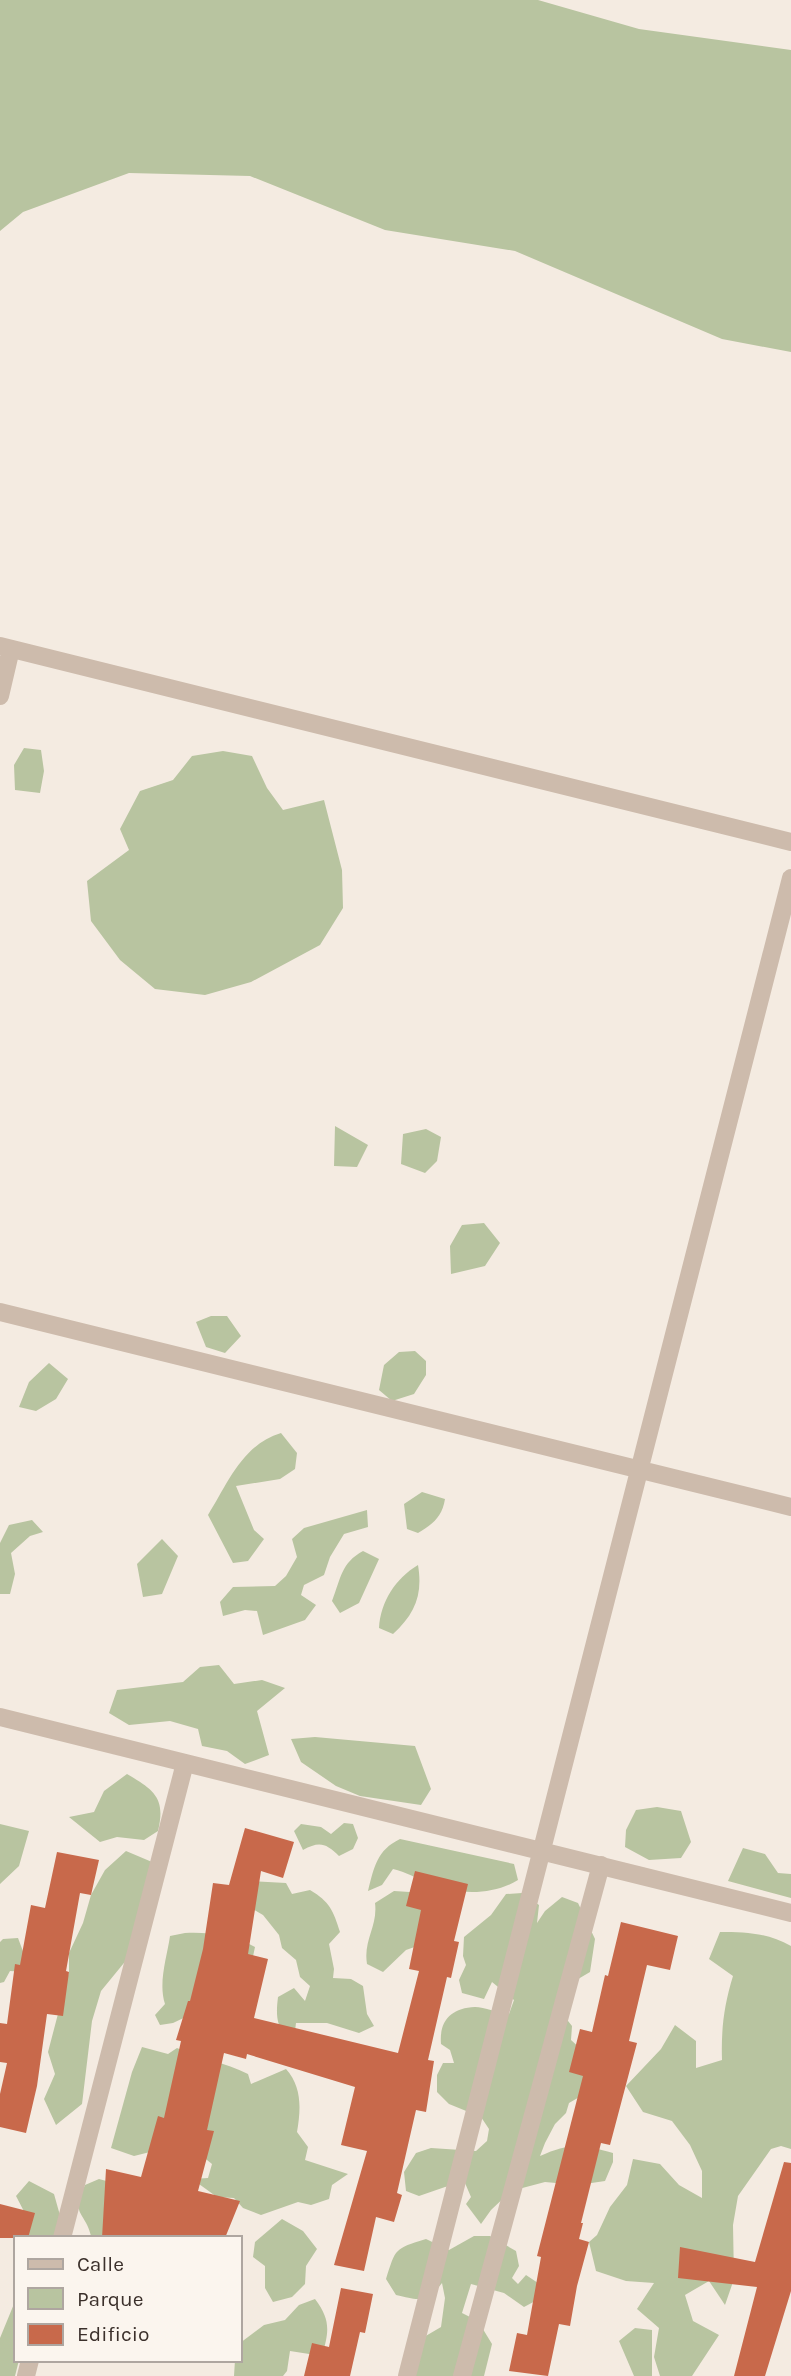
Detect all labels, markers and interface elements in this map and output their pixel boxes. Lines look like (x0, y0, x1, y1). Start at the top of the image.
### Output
legend (14, 2236, 242, 2362)
text: Calle (77, 2252, 124, 2276)
text: Parque (77, 2287, 144, 2311)
text: Edificio (77, 2322, 150, 2346)

